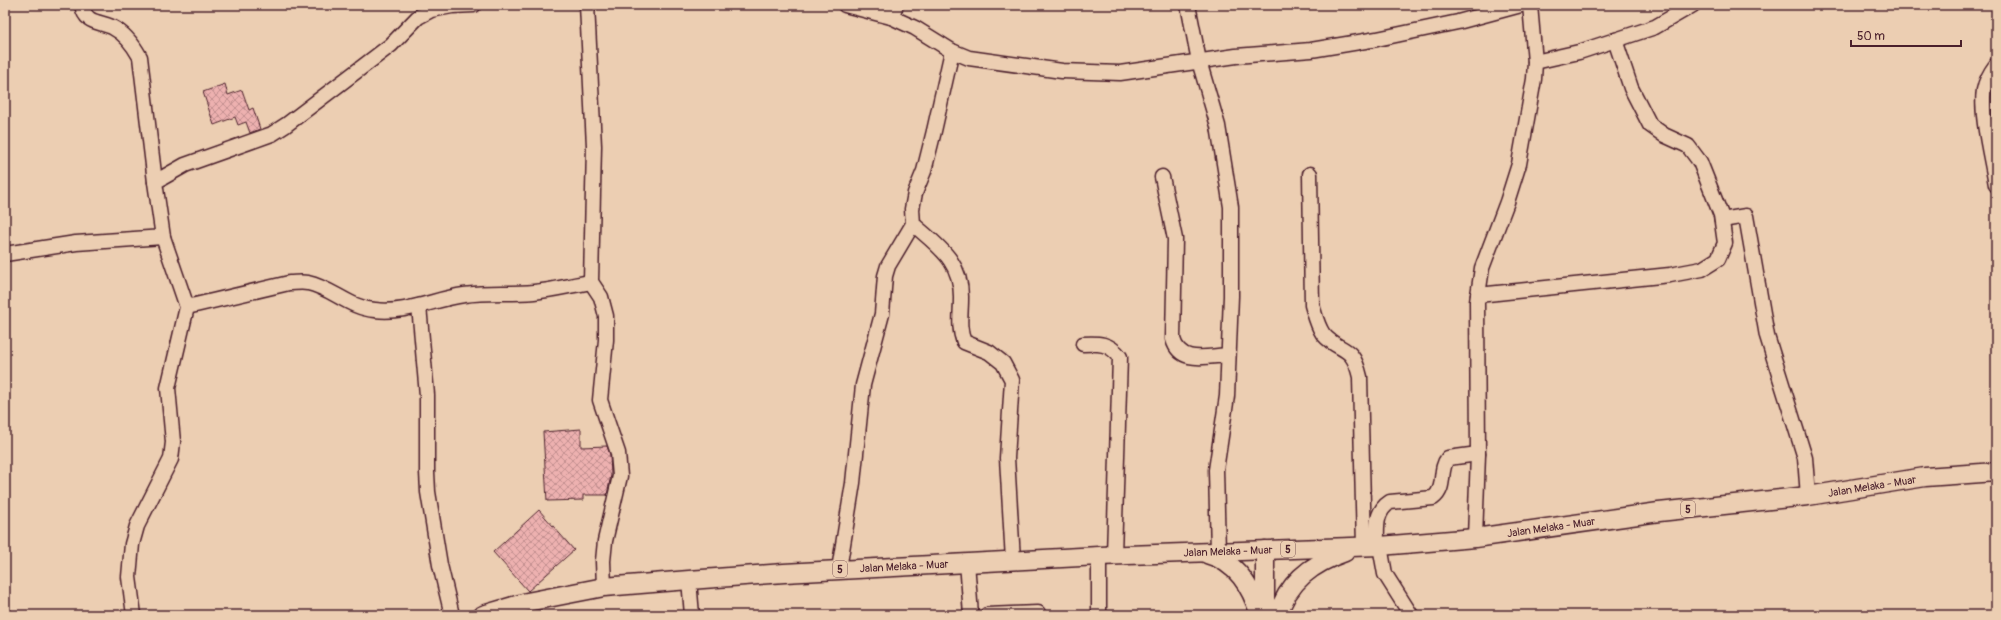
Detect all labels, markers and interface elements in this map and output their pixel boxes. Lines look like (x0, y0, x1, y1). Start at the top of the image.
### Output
scale bar (1851, 22, 1961, 48)
text: 50 m (1857, 29, 1885, 44)
street label: Jalan Melaka - Muar (1827, 473, 1917, 500)
road number: 5 (1681, 501, 1695, 517)
street label: Jalan Melaka - Muar (1506, 515, 1596, 540)
road number: 5 (1281, 541, 1295, 557)
street label: Jalan Melaka - Muar (1183, 543, 1273, 560)
street label: Jalan Melaka - Muar (859, 558, 949, 575)
road number: 5 (833, 561, 847, 577)

